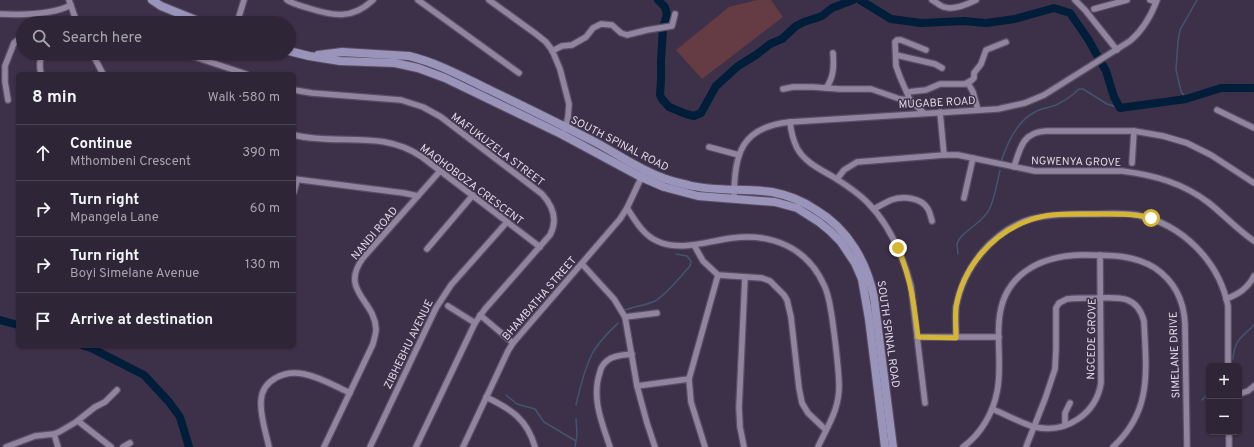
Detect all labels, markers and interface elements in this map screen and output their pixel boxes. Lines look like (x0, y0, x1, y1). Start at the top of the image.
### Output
search box (16, 16, 296, 60)
icon: search (30, 27, 52, 49)
text: Search here (62, 29, 142, 48)
text: 8 min (32, 87, 77, 109)
text: Walk · 580 m (208, 90, 280, 106)
street label: MUGABE ROAD (898, 94, 976, 112)
street label: MAFUKUZELA STREET (448, 110, 547, 190)
street label: SOUTH SPINAL ROAD (568, 113, 671, 175)
text: Continue (70, 135, 132, 154)
street label: MAQHOBOZA CRESCENT (417, 141, 526, 228)
icon: ahead (32, 142, 54, 164)
text: 390 m (242, 145, 280, 161)
text: Mthombeni Crescent (70, 154, 191, 170)
street label: NGWENYA GROVE (1031, 154, 1121, 170)
text: Turn right (70, 191, 139, 210)
icon: right (32, 198, 54, 220)
text: 60 m (250, 201, 280, 217)
street label: NANDI ROAD (348, 204, 401, 263)
route start (1142, 209, 1160, 227)
text: Mpangela Lane (70, 210, 159, 226)
route end (889, 239, 907, 257)
text: Turn right (70, 247, 139, 266)
icon: right (32, 254, 54, 276)
street label: BHAMBATHA STREET (499, 254, 580, 344)
text: 130 m (245, 257, 280, 273)
text: Boyi Simelane Avenue (70, 266, 199, 282)
street label: SOUTH SPINAL ROAD (874, 279, 902, 389)
street label: ZIBHEBHU AVENUE (381, 297, 437, 392)
street label: NGCEDE GROVE (1084, 298, 1100, 380)
icon: arrive (32, 310, 54, 332)
text: Arrive at destination (70, 311, 213, 330)
street label: SIMELANE DRIVE (1166, 311, 1184, 399)
map controls (1206, 363, 1242, 435)
button: + (1206, 363, 1242, 399)
button: − (1206, 399, 1242, 435)

